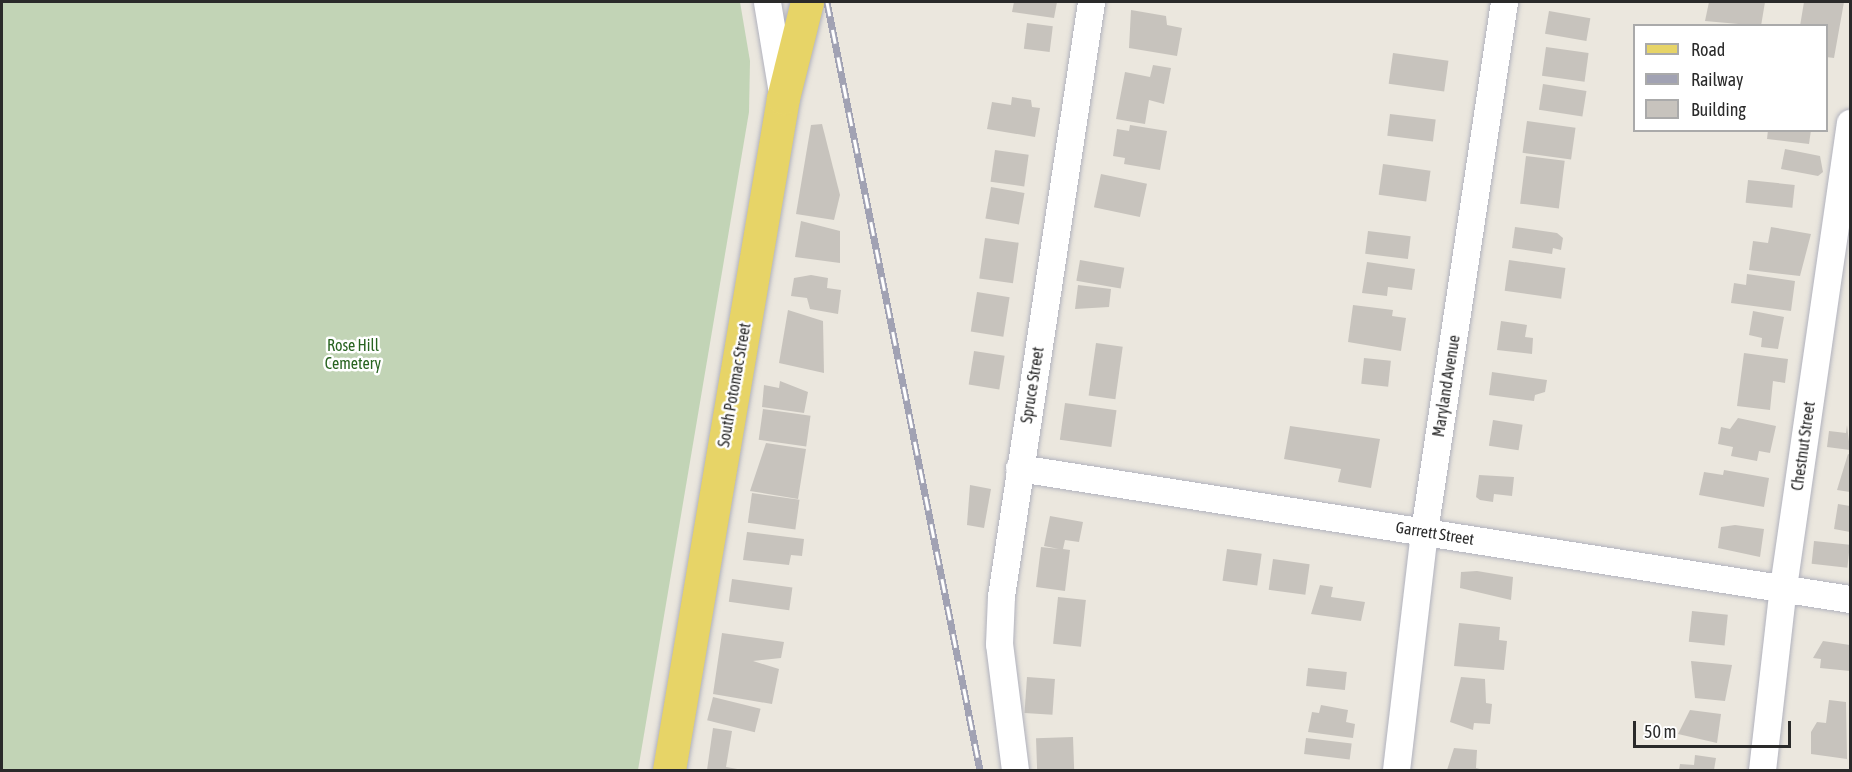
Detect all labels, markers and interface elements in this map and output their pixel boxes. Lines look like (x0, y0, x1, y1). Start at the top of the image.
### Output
legend (1633, 24, 1828, 132)
text: Road (1691, 39, 1725, 60)
text: Railway (1691, 69, 1743, 90)
text: Building (1691, 99, 1746, 120)
street label: South Potomac Street (714, 321, 754, 449)
street label: Maryland Avenue (1428, 334, 1464, 438)
park label: Rose Hill Cemetery (325, 335, 381, 373)
street label: Spruce Street (1016, 345, 1048, 425)
street label: Chestnut Street (1787, 400, 1819, 492)
street label: Garrett Street (1394, 517, 1476, 549)
scale bar (1636, 709, 1794, 747)
text: 50 m (1644, 721, 1676, 742)

